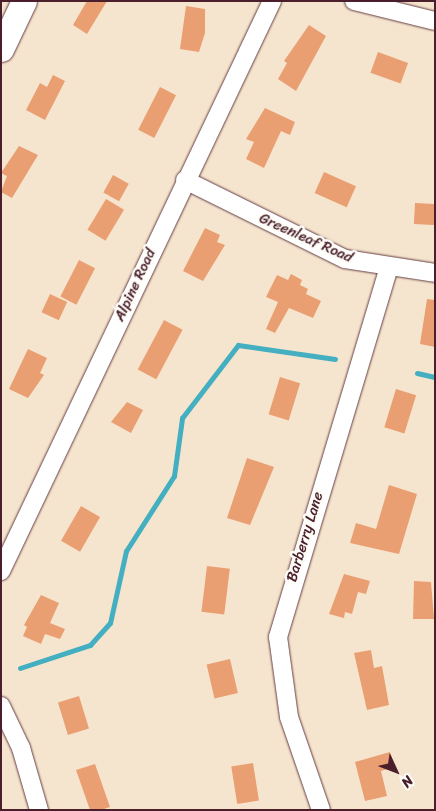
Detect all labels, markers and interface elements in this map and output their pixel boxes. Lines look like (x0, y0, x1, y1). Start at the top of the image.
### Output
street label: Greenleaf Road (256, 209, 356, 267)
street label: Alpine Road (110, 246, 160, 324)
street label: Barberry Lane (283, 490, 327, 584)
north arrow (371, 746, 421, 796)
text: N (395, 769, 420, 794)

